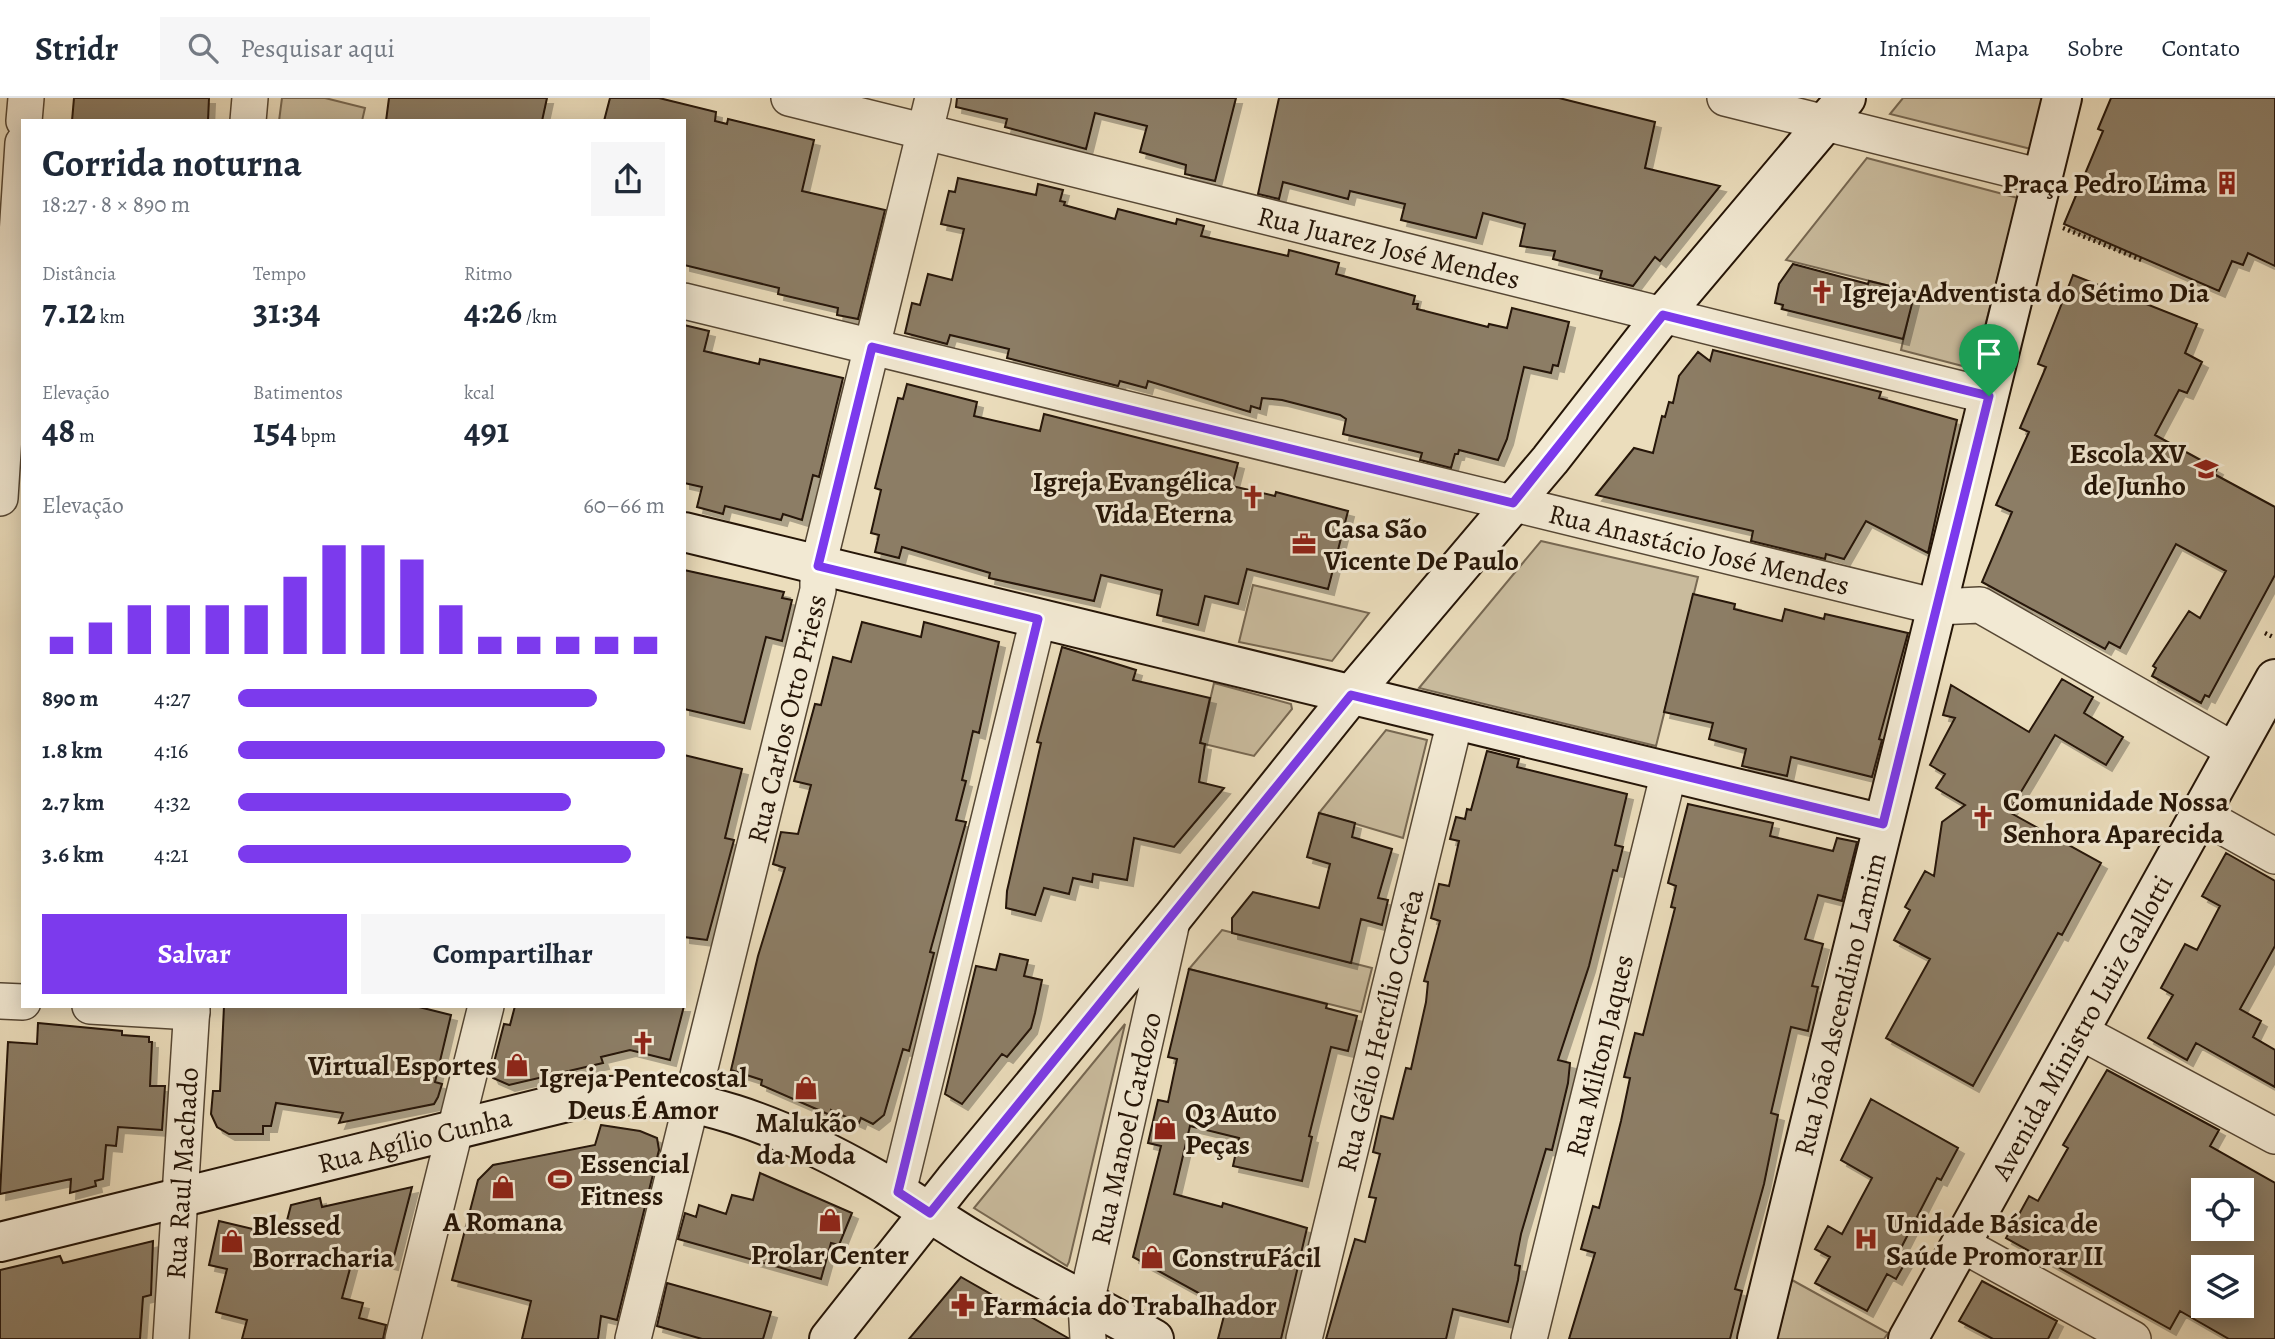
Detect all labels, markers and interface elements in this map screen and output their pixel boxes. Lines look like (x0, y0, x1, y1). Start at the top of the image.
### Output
search box (160, 17, 650, 80)
text: Stridr (35, 26, 118, 71)
icon: search (184, 29, 222, 67)
text: Pesquisar aqui (240, 31, 395, 66)
text: Início (1879, 32, 1936, 64)
text: Mapa (1974, 32, 2029, 64)
text: Sobre (2067, 32, 2123, 64)
text: Contato (2161, 32, 2240, 64)
text: Corrida noturna (42, 137, 302, 189)
button: share (591, 142, 665, 216)
place label: Praça Pedro Lima (2002, 165, 2207, 203)
building icon: Praça Pedro Lima (2213, 169, 2241, 197)
text: 18:27 · 8 × 890 m (42, 189, 190, 220)
street label: Rua Juarez José Mendes (1253, 197, 1524, 299)
text: Distância (42, 261, 116, 287)
text: Tempo (253, 261, 306, 287)
text: Ritmo (464, 261, 512, 287)
place label: Igreja Adventista do Sétimo Dia (1842, 274, 2210, 312)
church icon: Igreja Adventista do Sétimo Dia (1808, 278, 1836, 306)
text: 7.12 (42, 287, 96, 335)
text: 31:34 (253, 287, 320, 335)
text: 4:26 (464, 287, 522, 335)
text: km (96, 304, 125, 330)
text: /km (522, 304, 557, 330)
pin (1959, 324, 2019, 396)
icon: arrive (1970, 335, 2008, 373)
text: Elevação (42, 380, 110, 406)
text: Batimentos (253, 380, 343, 406)
text: kcal (464, 380, 494, 406)
text: 48 (42, 406, 75, 454)
text: 154 (253, 406, 297, 454)
text: 491 (464, 406, 509, 454)
text: m (75, 423, 95, 449)
text: bpm (297, 423, 336, 449)
place label: Escola XV de Junho (2069, 435, 2187, 505)
school or university icon: Escola XV de Junho (2192, 455, 2220, 483)
place label: Igreja Evangélica Vida Eterna (1033, 463, 1233, 533)
church icon: Igreja Evangélica Vida Eterna (1239, 483, 1267, 511)
text: Elevação (42, 490, 124, 521)
text: 60–66 m (583, 490, 665, 521)
street label: Rua Anastácio José Mendes (1545, 495, 1853, 605)
place label: Casa São Vicente De Paulo (1323, 510, 1519, 580)
office icon: Casa São Vicente De Paulo (1290, 530, 1318, 558)
street label: Rua Carlos Otto Priess (738, 590, 836, 847)
text: 890 m (42, 683, 99, 714)
text: 4:27 (154, 683, 190, 714)
text: 1.8 km (42, 735, 103, 766)
text: 4:16 (154, 735, 188, 766)
place label: Comunidade Nossa Senhora Aparecida (2003, 783, 2229, 853)
text: 2.7 km (42, 787, 104, 818)
text: 4:32 (154, 787, 190, 818)
church icon: Comunidade Nossa Senhora Aparecida (1969, 803, 1997, 831)
text: 3.6 km (42, 839, 104, 870)
text: 4:21 (154, 839, 189, 870)
street label: Rua João Ascendino Lamim (1785, 849, 1896, 1160)
street label: Avenida Ministro Luiz Gallotti (1982, 868, 2182, 1188)
street label: Rua Gélio Hercílio Corrêa (1328, 885, 1433, 1176)
button: Salvar (42, 914, 347, 994)
button: Compartilhar (361, 914, 665, 994)
street label: Rua Milton Jaques (1557, 951, 1643, 1161)
street label: Rua Manoel Cardozo (1082, 1009, 1171, 1249)
church icon: Igreja Pentecostal Deus É Amor (629, 1029, 657, 1057)
place label: Virtual Esportes (307, 1047, 497, 1085)
shop icon: Virtual Esportes (503, 1051, 531, 1079)
place label: Igreja Pentecostal Deus É Amor (539, 1059, 748, 1129)
street label: Rua Raul Machado (157, 1066, 208, 1281)
shop icon: Malukão da Moda (792, 1074, 820, 1102)
place label: Q3 Auto Peças (1185, 1094, 1277, 1164)
street label: Rua Agílio Cunha (314, 1098, 516, 1183)
place label: Malukão da Moda (755, 1104, 857, 1174)
shop icon: Q3 Auto Peças (1151, 1114, 1179, 1142)
place label: Essencial Fitness (580, 1145, 690, 1215)
sports icon: Essencial Fitness (546, 1165, 574, 1193)
shop icon: A Romana (489, 1173, 517, 1201)
map controls (2191, 1178, 2254, 1318)
button: locate (2191, 1178, 2254, 1241)
place label: A Romana (442, 1203, 564, 1241)
place label: Unidade Básica de Saúde Promorar II (1886, 1205, 2104, 1275)
shop icon: Prolar Center (816, 1206, 844, 1234)
place label: Blessed Borracharia (252, 1207, 394, 1277)
hospital icon: Unidade Básica de Saúde Promorar II (1852, 1225, 1880, 1253)
shop icon: Blessed Borracharia (218, 1227, 246, 1255)
place label: Prolar Center (751, 1236, 910, 1274)
place label: ConstruFácil (1172, 1239, 1322, 1277)
shop icon: ConstruFácil (1138, 1243, 1166, 1271)
button: layers (2191, 1255, 2254, 1318)
place label: Farmácia do Trabalhador (983, 1287, 1277, 1325)
pharmacy icon: Farmácia do Trabalhador (949, 1291, 977, 1319)

